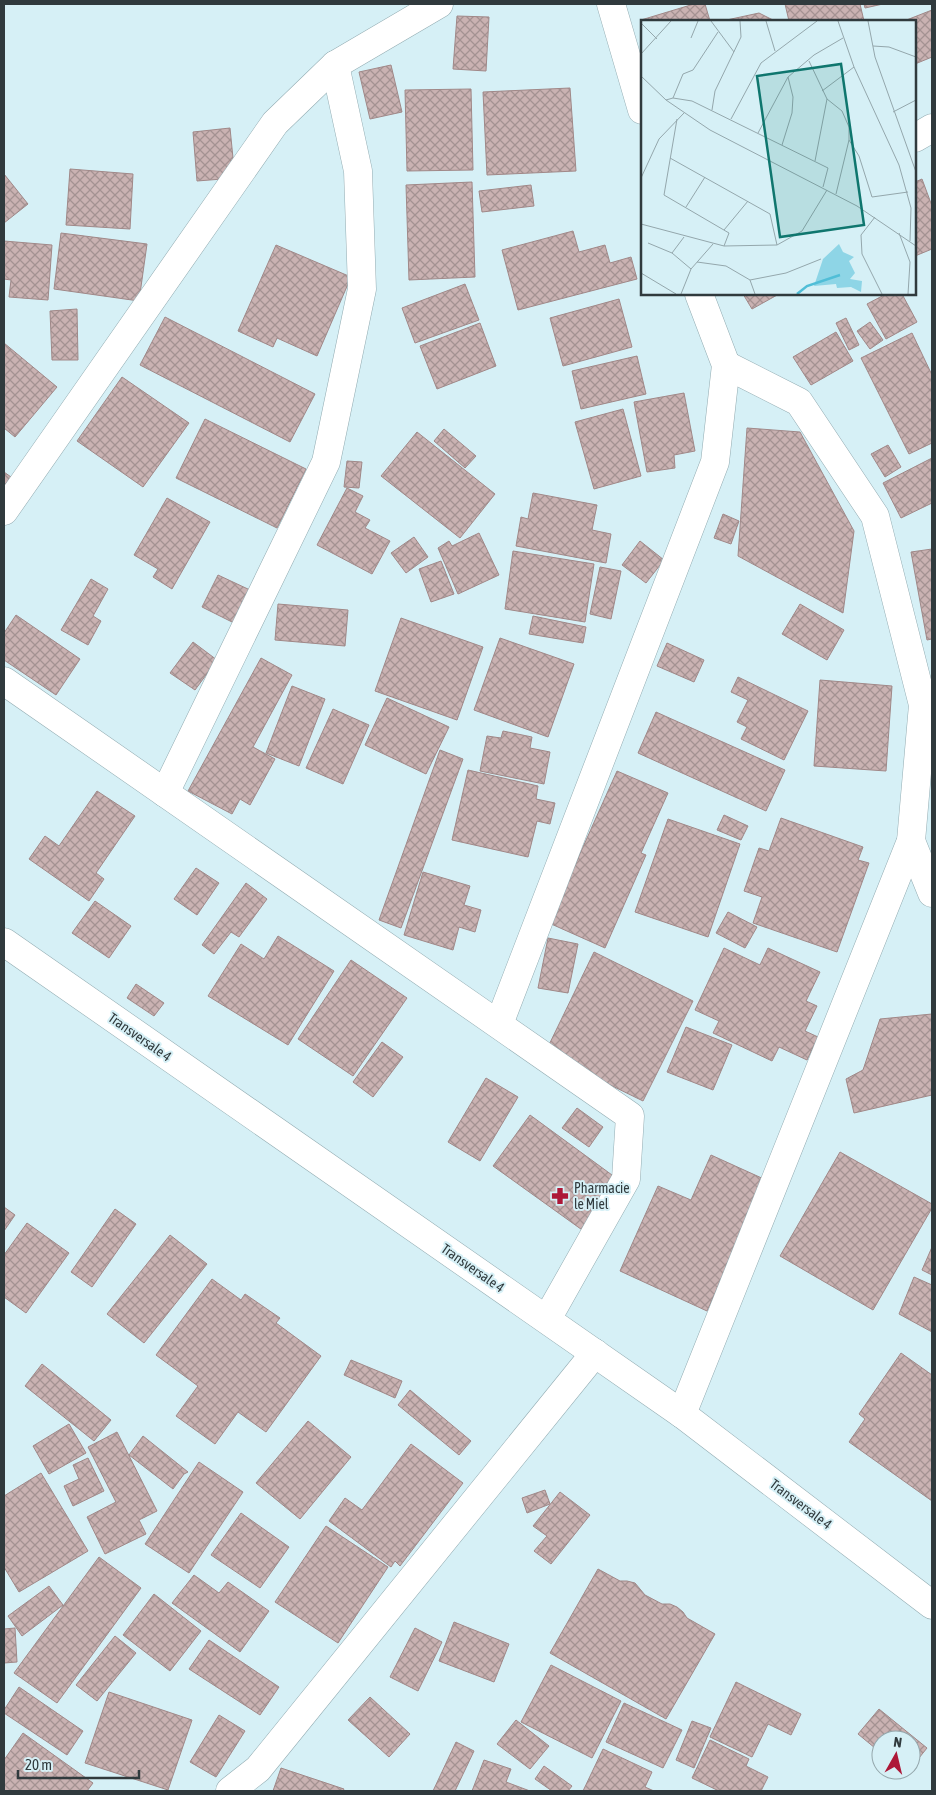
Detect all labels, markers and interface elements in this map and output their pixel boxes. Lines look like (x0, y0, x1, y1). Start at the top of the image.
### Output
inset map (641, 20, 916, 295)
street label: Transversale 4 (105, 1009, 175, 1065)
place label: Pharmacie le Miel (574, 1180, 630, 1212)
pharmacy icon: Pharmacie le Miel (550, 1186, 570, 1206)
street label: Transversale 4 (438, 1240, 508, 1296)
street label: Transversale 4 (767, 1476, 835, 1533)
north arrow (871, 1730, 921, 1780)
text: N (893, 1734, 903, 1751)
scale bar (18, 1748, 139, 1780)
text: 20 m (25, 1756, 52, 1773)

